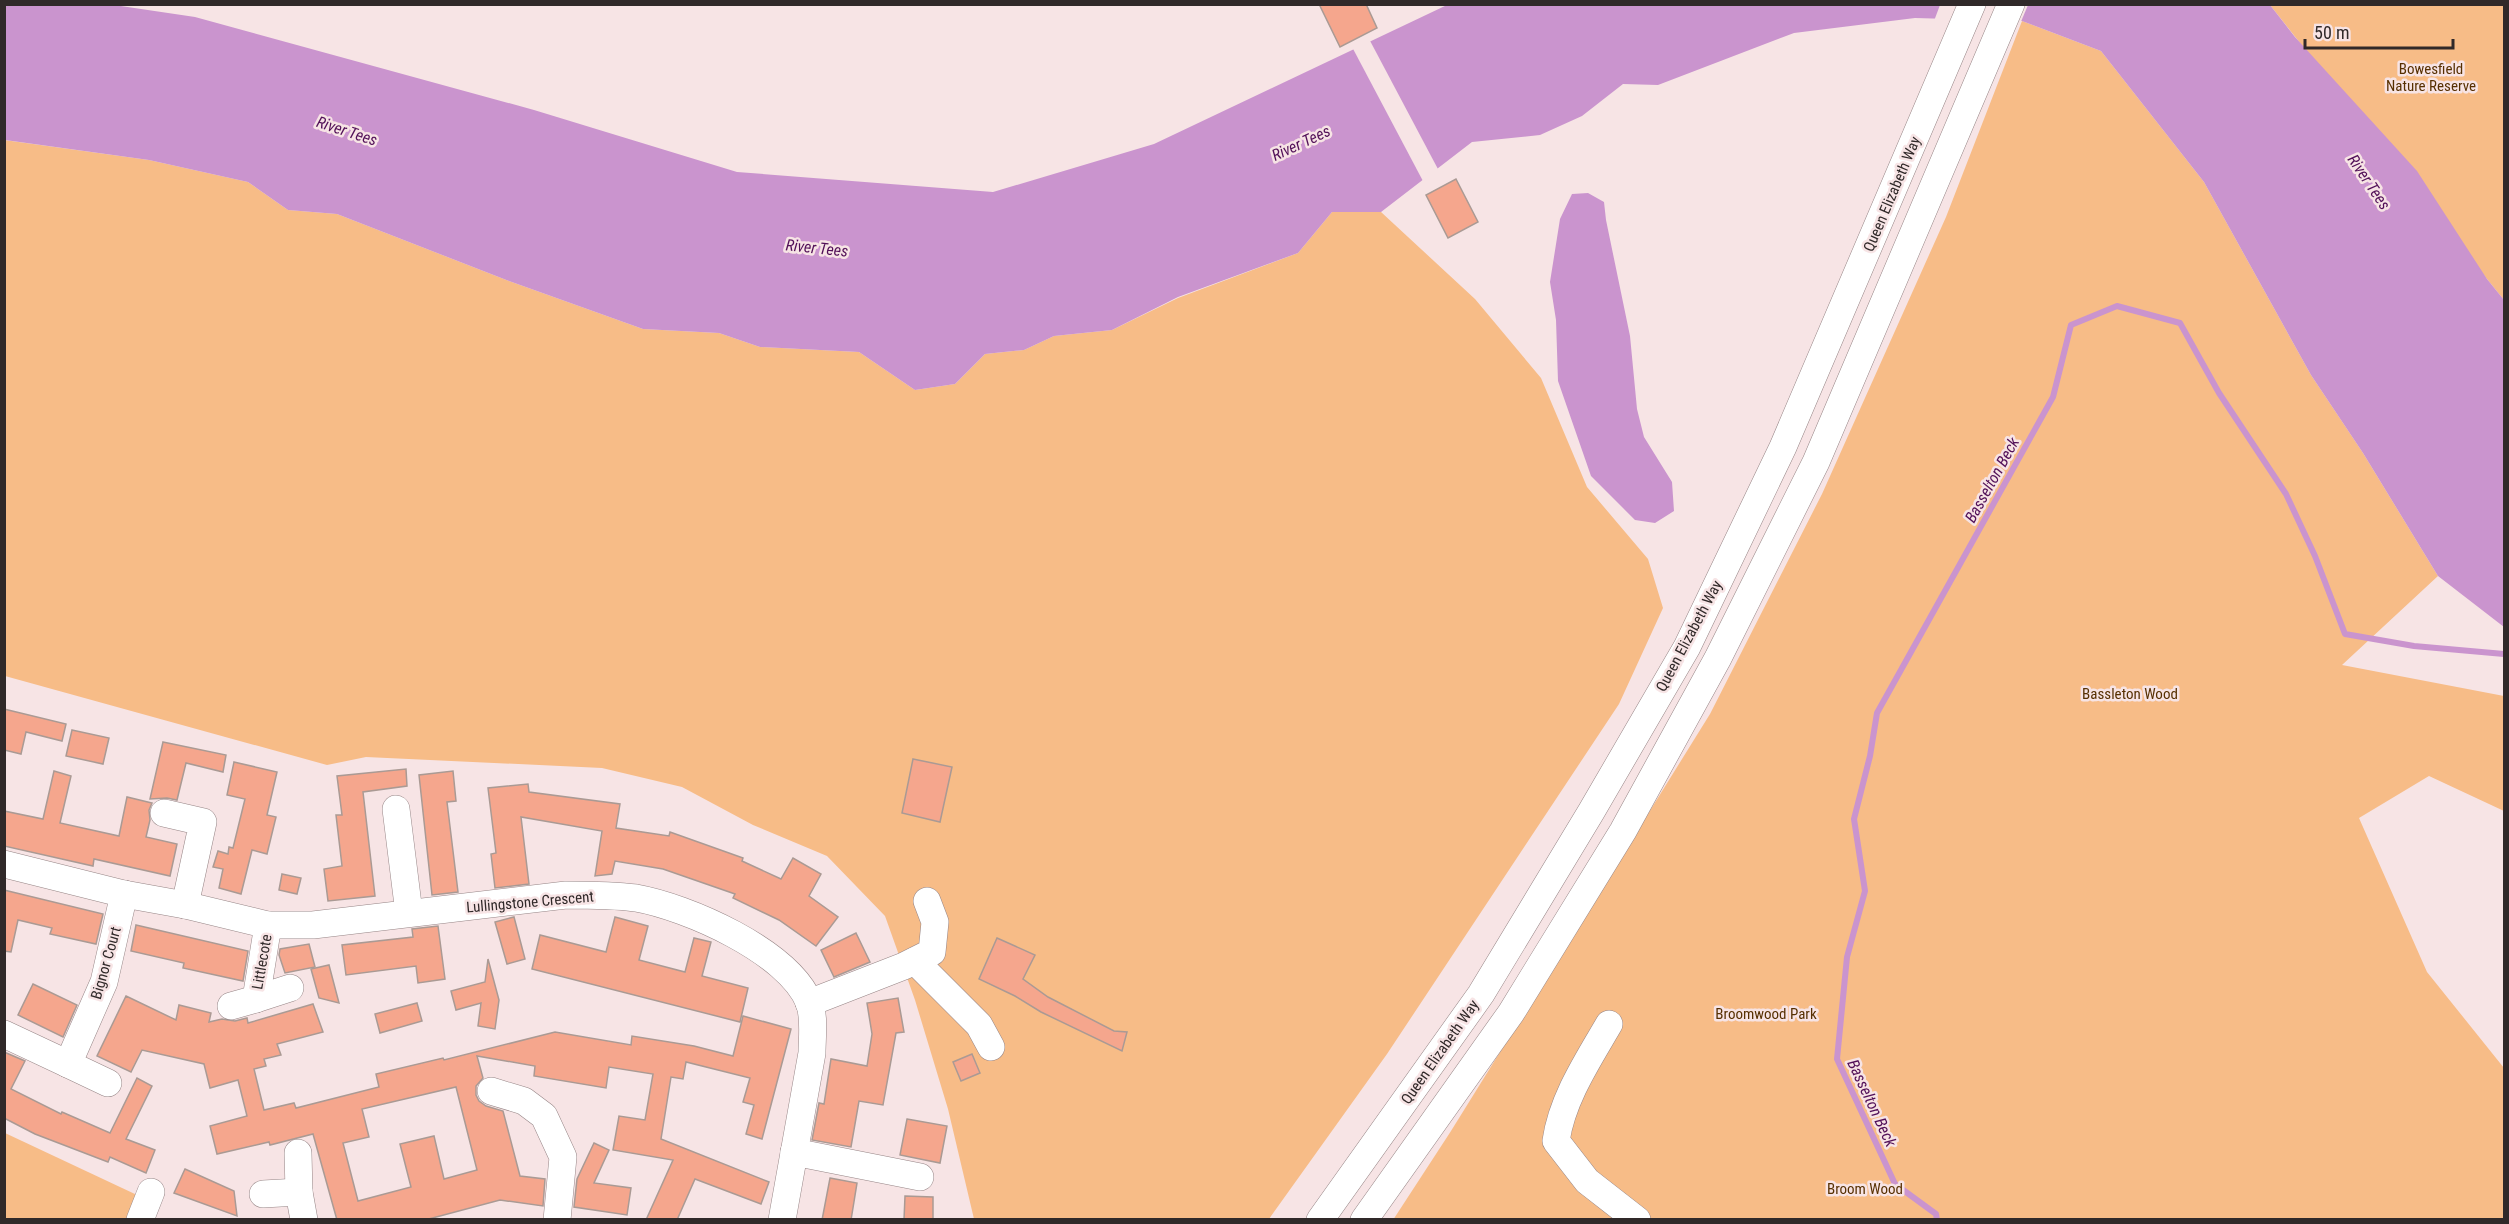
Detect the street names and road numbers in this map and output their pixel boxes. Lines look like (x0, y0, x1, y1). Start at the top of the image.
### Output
street label: Queen Elizabeth Way (1860, 134, 1924, 254)
street label: Queen Elizabeth Way (1652, 577, 1726, 695)
street label: Lullingstone Crescent (465, 887, 595, 917)
street label: Bignor Court (87, 925, 125, 1001)
street label: Littlecote (248, 933, 276, 991)
street label: Queen Elizabeth Way (1397, 996, 1483, 1108)

